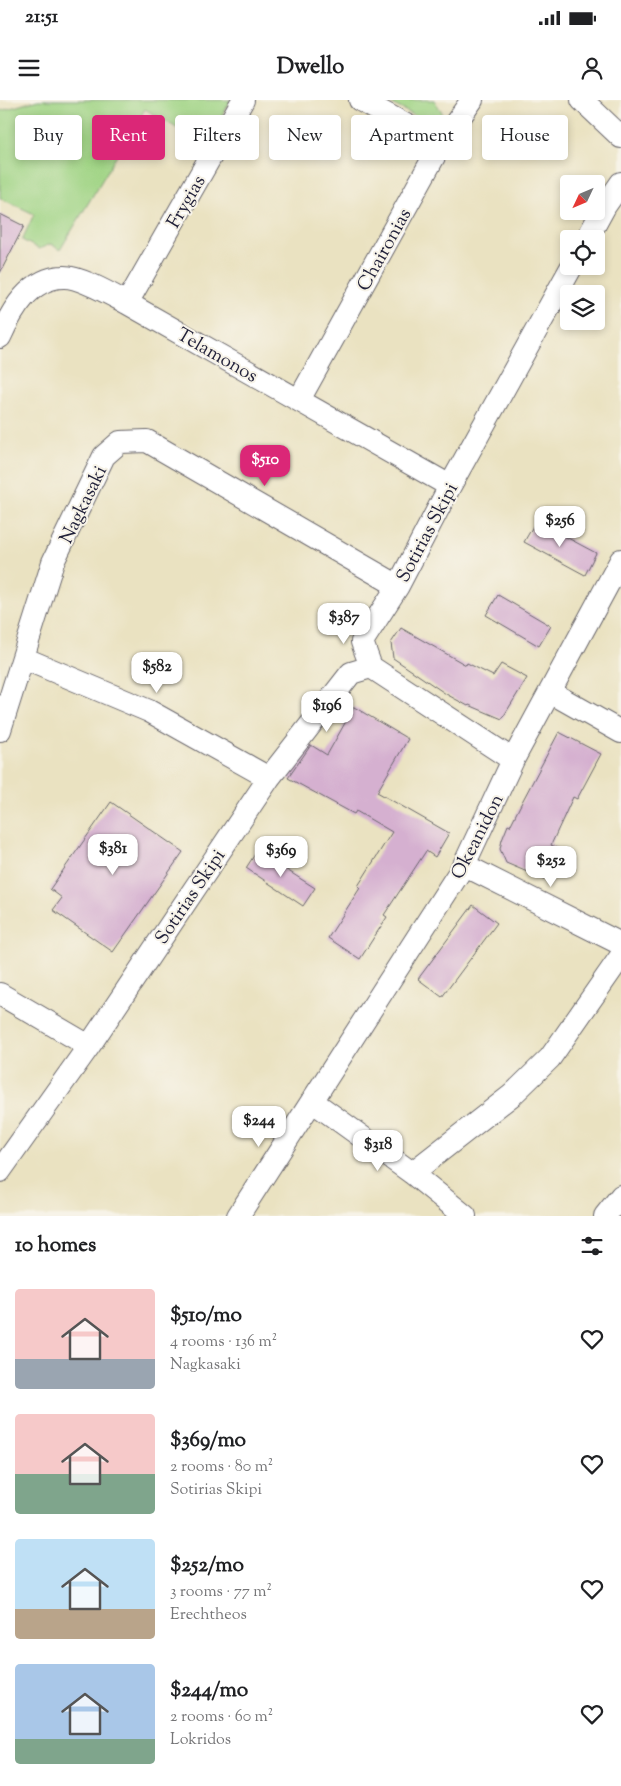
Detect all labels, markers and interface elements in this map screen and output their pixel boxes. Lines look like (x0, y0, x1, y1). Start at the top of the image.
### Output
text: 21:51 (25, 4, 58, 31)
text: Dwello (277, 52, 344, 84)
icon: menu (15, 54, 43, 82)
icon: person (578, 54, 606, 82)
chip: Buy (15, 115, 82, 160)
chip: Rent (92, 115, 165, 160)
chip: Filters (175, 115, 259, 160)
chip: New (269, 115, 341, 160)
chip: Apartment (351, 115, 472, 160)
chip: House (482, 115, 568, 160)
street label: Frygias (161, 171, 213, 234)
north arrow (560, 175, 605, 220)
map controls (560, 175, 605, 330)
street label: Chaironias (351, 204, 419, 297)
button: locate (560, 230, 605, 275)
button: layers (560, 285, 605, 330)
street label: Telamonos (171, 322, 262, 390)
pin: $510 (235, 444, 295, 487)
text: $510 (251, 449, 279, 472)
street label: Nagkasaki (54, 461, 115, 549)
street label: Sotirias Skipi (391, 479, 466, 588)
pin: $256 (530, 506, 590, 548)
text: $256 (545, 510, 575, 533)
pin: $387 (314, 602, 374, 645)
text: $387 (328, 607, 360, 630)
pin: $582 (127, 652, 187, 694)
text: $582 (142, 656, 172, 679)
pin: $196 (297, 690, 357, 733)
text: $196 (312, 695, 342, 718)
street label: Okeanidon (445, 790, 511, 884)
pin: $381 (83, 834, 143, 876)
pin: $369 (251, 836, 311, 878)
text: $381 (99, 838, 127, 861)
text: $369 (266, 840, 296, 863)
street label: Sotirias Skipi (149, 845, 233, 950)
pin: $252 (521, 846, 581, 888)
text: $252 (537, 850, 565, 873)
pin: $244 (229, 1106, 289, 1148)
text: $244 (243, 1110, 275, 1133)
pin: $318 (348, 1130, 408, 1172)
text: $318 (364, 1134, 392, 1157)
text: 10 homes (15, 1231, 96, 1261)
icon: filters (578, 1232, 606, 1260)
text: $510/mo (170, 1301, 242, 1331)
icon: home (55, 1309, 115, 1369)
icon: heart (578, 1325, 606, 1353)
text: 4 rooms · 136 m² (170, 1331, 277, 1354)
text: Nagkasaki (170, 1354, 241, 1377)
text: $369/mo (170, 1426, 246, 1456)
icon: home (55, 1434, 115, 1494)
icon: heart (578, 1450, 606, 1478)
text: 2 rooms · 80 m² (170, 1456, 273, 1479)
text: Sotirias Skipi (170, 1479, 262, 1502)
text: $252/mo (170, 1551, 244, 1581)
icon: home (55, 1559, 115, 1619)
icon: heart (578, 1575, 606, 1603)
text: 3 rooms · 77 m² (170, 1581, 272, 1604)
text: Erechtheos (170, 1604, 247, 1627)
text: $244/mo (170, 1676, 248, 1706)
icon: home (55, 1684, 115, 1744)
icon: heart (578, 1700, 606, 1728)
text: 2 rooms · 60 m² (170, 1706, 273, 1729)
text: Lokridos (170, 1729, 231, 1752)

